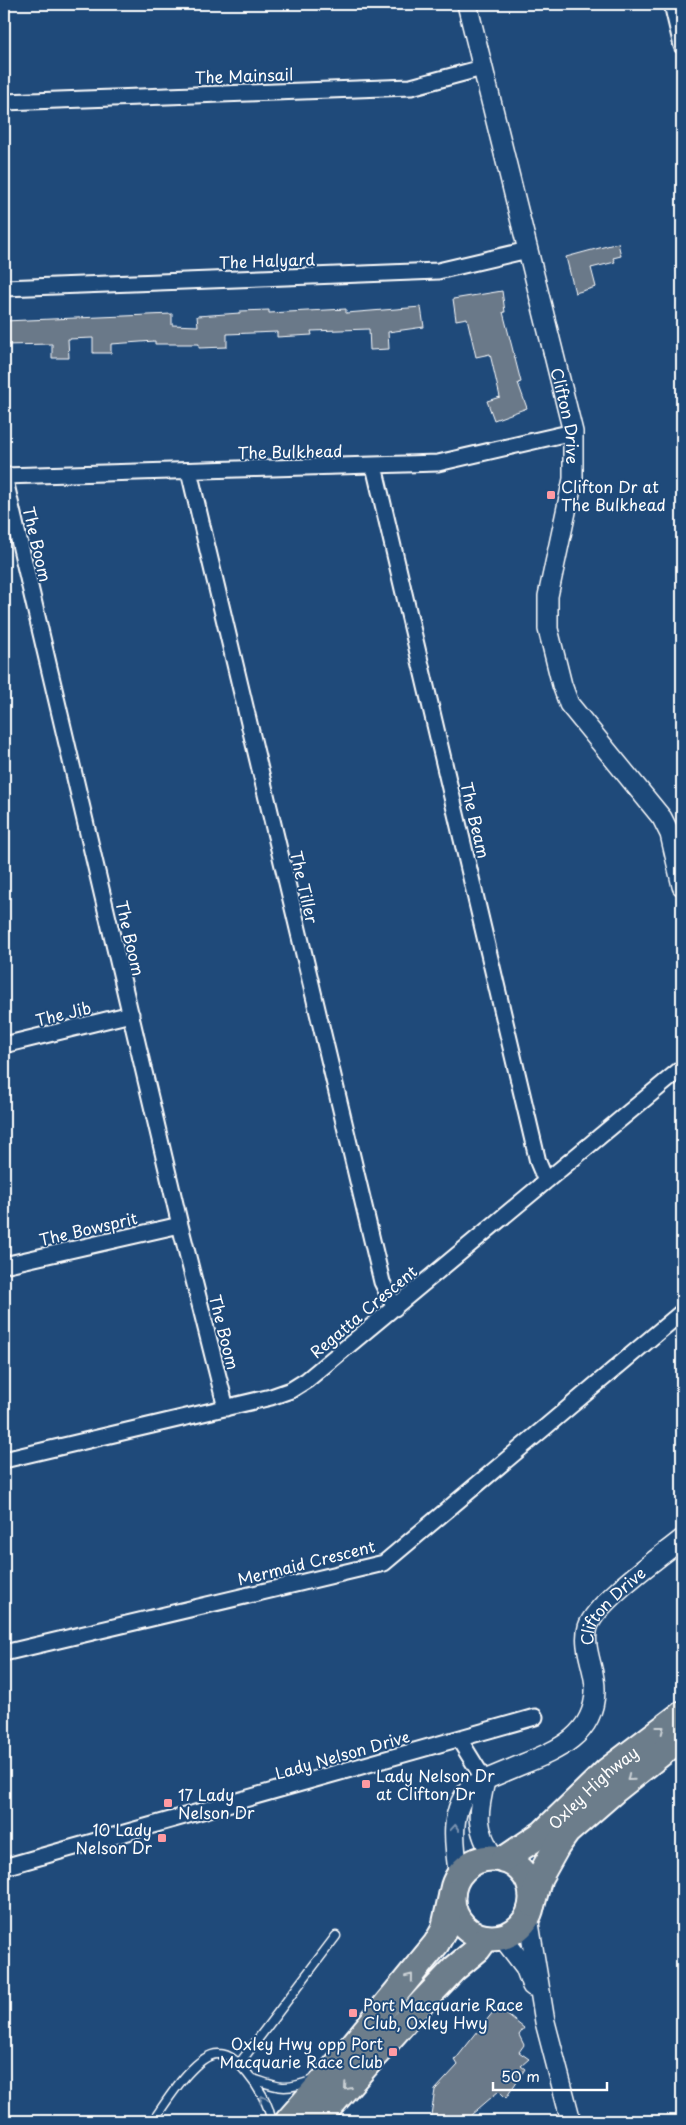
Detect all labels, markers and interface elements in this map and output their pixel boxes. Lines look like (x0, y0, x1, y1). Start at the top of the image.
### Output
street label: The Mainsail (194, 61, 294, 89)
street label: The Halyard (219, 246, 316, 274)
street label: Clifton Drive (545, 365, 586, 464)
street label: The Bulkhead (237, 438, 343, 464)
place label: Clifton Dr at The Bulkhead (561, 474, 666, 516)
marker: Clifton Dr at The Bulkhead (545, 489, 557, 501)
street label: The Boom (18, 504, 58, 584)
street label: The Beam (456, 779, 496, 861)
street label: The Tiller (285, 848, 325, 926)
street label: The Boom (111, 898, 151, 978)
street label: The Jib (33, 995, 93, 1031)
street label: The Bowsprit (37, 1205, 140, 1251)
street label: Regatta Crescent (304, 1259, 422, 1363)
street label: The Boom (204, 1292, 246, 1372)
street label: Mermaid Crescent (235, 1533, 378, 1591)
street label: Clifton Drive (574, 1560, 650, 1646)
street label: Lady Nelson Drive (272, 1723, 412, 1785)
one-way arrow (655, 1726, 665, 1735)
street label: Oxley Highway (542, 1740, 643, 1834)
place label: Lady Nelson Dr at Clifton Dr (376, 1763, 495, 1805)
one-way arrow (627, 1772, 636, 1780)
marker: Lady Nelson Dr at Clifton Dr (360, 1778, 372, 1790)
place label: 17 Lady Nelson Dr (178, 1782, 255, 1824)
marker: 17 Lady Nelson Dr (162, 1797, 174, 1809)
place label: 10 Lady Nelson Dr (76, 1817, 153, 1859)
one-way arrow (450, 1824, 461, 1832)
marker: 10 Lady Nelson Dr (156, 1832, 168, 1844)
one-way arrow (404, 1974, 412, 1983)
place label: Port Macquarie Race Club, Oxley Hwy (363, 1992, 523, 2034)
marker: Port Macquarie Race Club, Oxley Hwy (347, 2007, 359, 2019)
place label: Oxley Hwy opp Port Macquarie Race Club (220, 2031, 383, 2073)
marker: Oxley Hwy opp Port Macquarie Race Club (387, 2046, 399, 2058)
scale bar (493, 2060, 607, 2092)
text: 50 m (501, 2064, 540, 2087)
one-way arrow (344, 2081, 353, 2090)
one-way arrow (259, 2095, 269, 2104)

